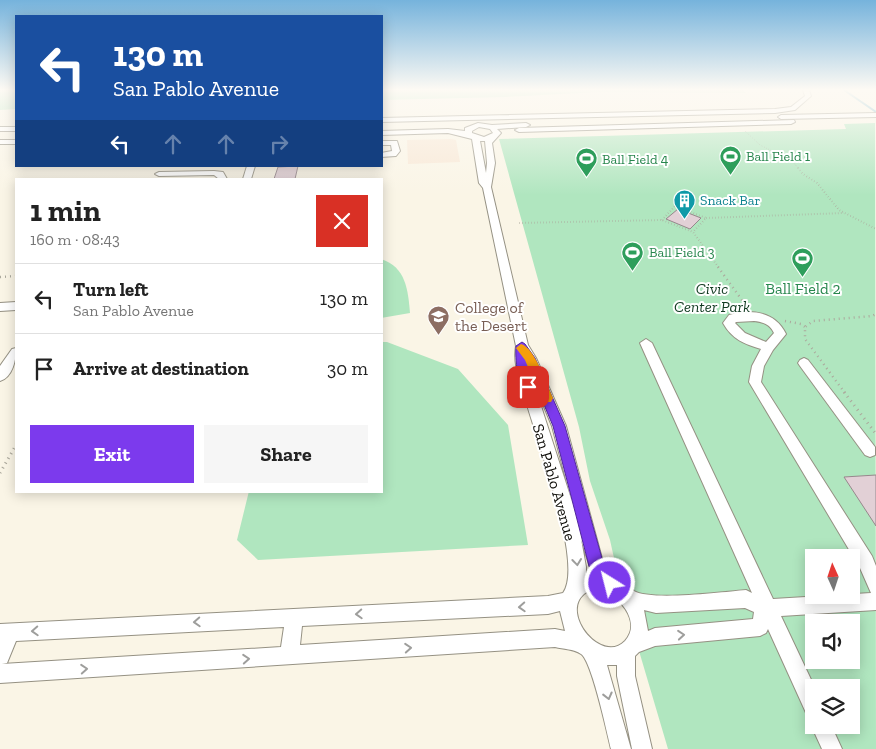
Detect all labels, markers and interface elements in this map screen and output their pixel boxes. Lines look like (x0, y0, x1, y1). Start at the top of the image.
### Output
text: 130 m (113, 33, 203, 75)
icon: left (30, 35, 95, 100)
text: San Pablo Avenue (113, 75, 279, 102)
icon: left (106, 130, 134, 158)
icon: ahead (159, 130, 187, 158)
icon: ahead (212, 130, 240, 158)
icon: right (265, 130, 293, 158)
sports icon: Ball Field 1 (718, 144, 742, 175)
sports icon: Ball Field 4 (574, 147, 598, 178)
place label: Ball Field 1 (746, 148, 811, 165)
place label: Ball Field 4 (602, 151, 669, 168)
building icon: Snack Bar (672, 188, 696, 219)
place label: Snack Bar (700, 192, 760, 209)
text: 1 min (30, 193, 101, 229)
button: close (316, 195, 368, 247)
text: 160 m · 08:43 (30, 230, 120, 249)
sports icon: Ball Field 3 (621, 240, 645, 271)
place label: Ball Field 3 (649, 244, 715, 261)
sports icon: Ball Field 2 (791, 247, 815, 278)
text: Turn left (73, 278, 148, 301)
park label: Civic Center Park (674, 279, 750, 316)
place label: Ball Field 2 (765, 279, 841, 298)
icon: left (30, 285, 58, 313)
text: 130 m (320, 287, 368, 310)
place label: College of the Desert (455, 298, 527, 335)
text: San Pablo Avenue (73, 301, 194, 320)
school or university icon: College of the Desert (427, 304, 451, 335)
icon: arrive (30, 355, 58, 383)
text: Arrive at destination (73, 357, 249, 380)
text: 30 m (327, 357, 368, 380)
pin (507, 366, 549, 408)
icon: arrive (514, 373, 542, 401)
street label: San Pablo Avenue (529, 421, 580, 543)
button: Exit (30, 425, 194, 483)
button: Share (204, 425, 368, 483)
north arrow (805, 549, 860, 604)
map controls (805, 549, 860, 734)
position arrow (583, 556, 635, 608)
one-way arrow (571, 558, 582, 566)
one-way arrow (518, 601, 526, 612)
one-way arrow (355, 609, 363, 619)
button: sound (805, 614, 860, 669)
one-way arrow (193, 617, 201, 628)
one-way arrow (31, 625, 39, 636)
one-way arrow (678, 629, 686, 640)
one-way arrow (404, 643, 412, 654)
one-way arrow (242, 653, 250, 664)
one-way arrow (80, 663, 88, 674)
button: layers (805, 679, 860, 734)
one-way arrow (602, 692, 612, 700)

